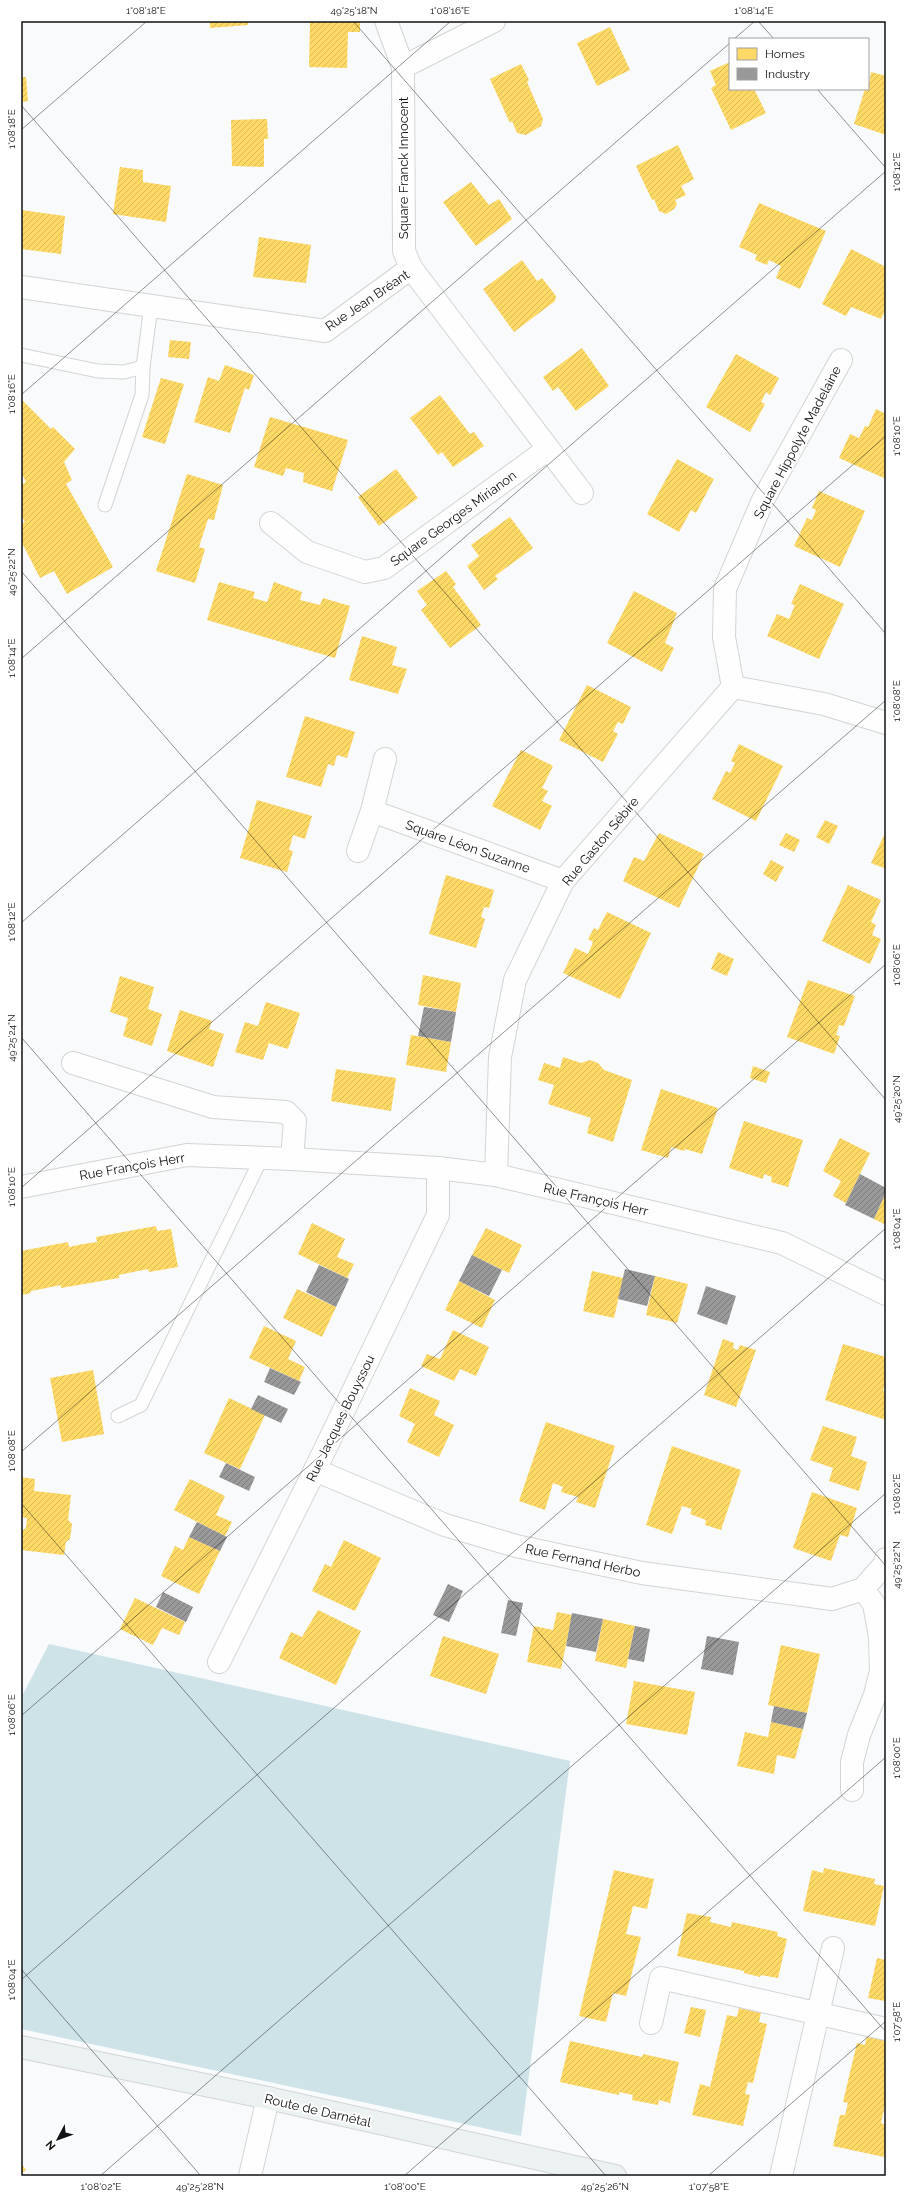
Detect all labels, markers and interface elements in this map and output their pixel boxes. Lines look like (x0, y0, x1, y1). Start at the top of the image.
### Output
text: 1°08'18"E (126, 5, 166, 16)
text: 49°25'18"N (330, 5, 378, 16)
text: 1°08'16"E (430, 5, 470, 16)
text: 1°08'14"E (734, 5, 774, 16)
legend (729, 38, 869, 90)
text: Homes (765, 47, 805, 61)
text: Industry (765, 67, 811, 81)
street label: Square Franck Innocent (396, 96, 411, 239)
text: 1°08'18"E (6, 109, 17, 149)
text: 1°08'12"E (891, 152, 902, 192)
street label: Rue Jean Bréant (322, 266, 413, 334)
street label: Square Hippolyte Madelaine (751, 363, 844, 521)
text: 1°08'16"E (6, 374, 17, 414)
text: 1°08'10"E (891, 416, 902, 456)
street label: Square Georges Mirianon (387, 468, 519, 569)
text: 49°25'22"N (6, 548, 17, 596)
text: 1°08'14"E (6, 638, 17, 678)
text: 1°08'08"E (891, 680, 902, 722)
street label: Rue Gaston Sébire (559, 794, 642, 889)
street label: Square Léon Suzanne (403, 817, 533, 876)
text: 1°08'12"E (6, 902, 17, 942)
text: 1°08'06"E (891, 944, 902, 986)
text: 49°25'24"N (6, 1014, 17, 1062)
text: 49°25'20"N (891, 1075, 902, 1123)
street label: Rue François Herr (78, 1150, 186, 1183)
text: 1°08'10"E (6, 1167, 17, 1207)
street label: Rue François Herr (542, 1180, 650, 1219)
text: 1°08'04"E (891, 1208, 902, 1250)
street label: Rue Jacques Bouyssou (303, 1352, 378, 1484)
text: 1°08'08"E (6, 1430, 17, 1472)
text: 1°08'02"E (891, 1474, 902, 1514)
street label: Rue Fernand Herbo (524, 1541, 642, 1580)
text: 49°25'22"N (891, 1541, 902, 1589)
text: 1°08'06"E (6, 1694, 17, 1736)
text: 1°08'00"E (891, 1737, 902, 1779)
text: 1°08'04"E (6, 1959, 17, 2001)
text: 1°07'58"E (891, 2002, 902, 2042)
street label: Route de Darnétal (263, 2091, 373, 2130)
north arrow (38, 2119, 78, 2159)
text: N (43, 2138, 58, 2153)
text: 1°08'02"E (81, 2181, 121, 2192)
text: 49°25'28"N (176, 2181, 224, 2192)
text: 1°08'00"E (384, 2181, 426, 2192)
text: 49°25'26"N (581, 2181, 629, 2192)
text: 1°07'58"E (689, 2181, 729, 2192)

